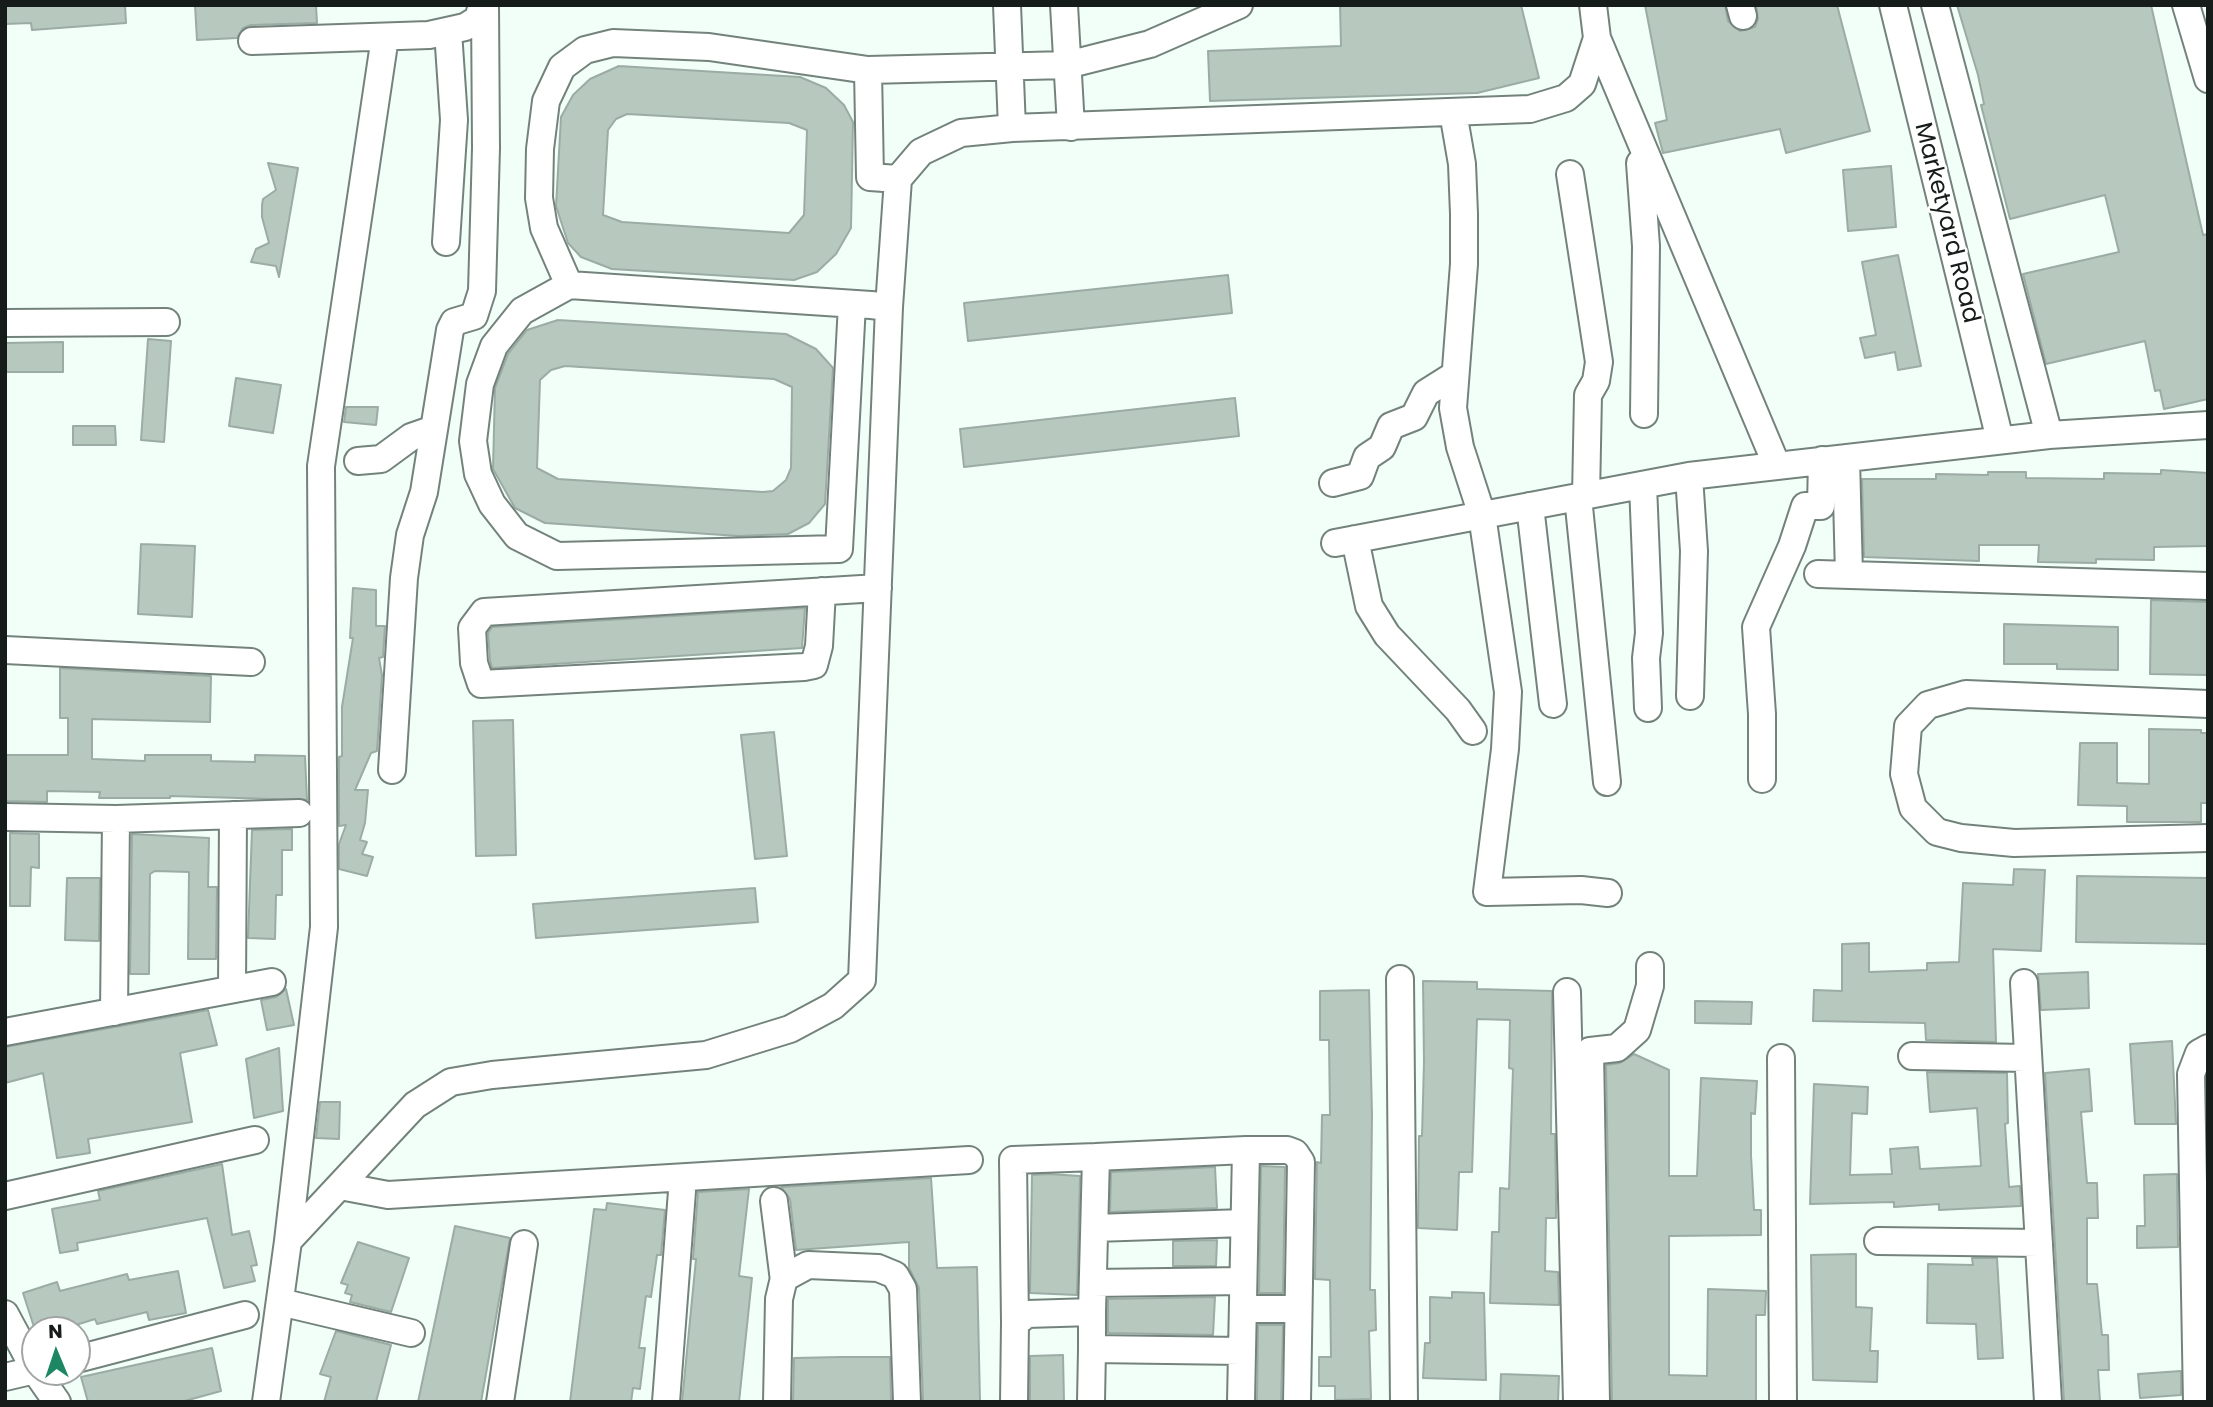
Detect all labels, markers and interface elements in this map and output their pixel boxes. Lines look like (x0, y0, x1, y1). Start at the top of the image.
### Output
street label: Marketyard Road (1907, 120, 1985, 326)
north arrow (21, 1316, 91, 1386)
text: N (48, 1318, 63, 1345)

